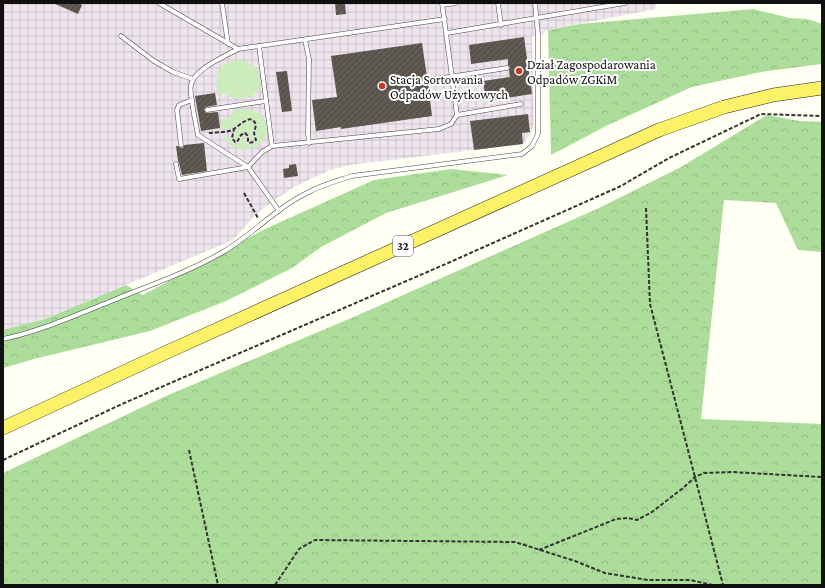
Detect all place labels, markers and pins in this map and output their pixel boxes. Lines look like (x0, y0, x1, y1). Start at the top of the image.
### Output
place label: Dział Zagospodarowania Odpadów ZGKiM (527, 57, 656, 87)
marker: Dział Zagospodarowania Odpadów ZGKiM (514, 66, 524, 76)
place label: Stacja Sortowania Odpadów Użytkowych (390, 72, 508, 102)
marker: Stacja Sortowania Odpadów Użytkowych (377, 81, 387, 91)

